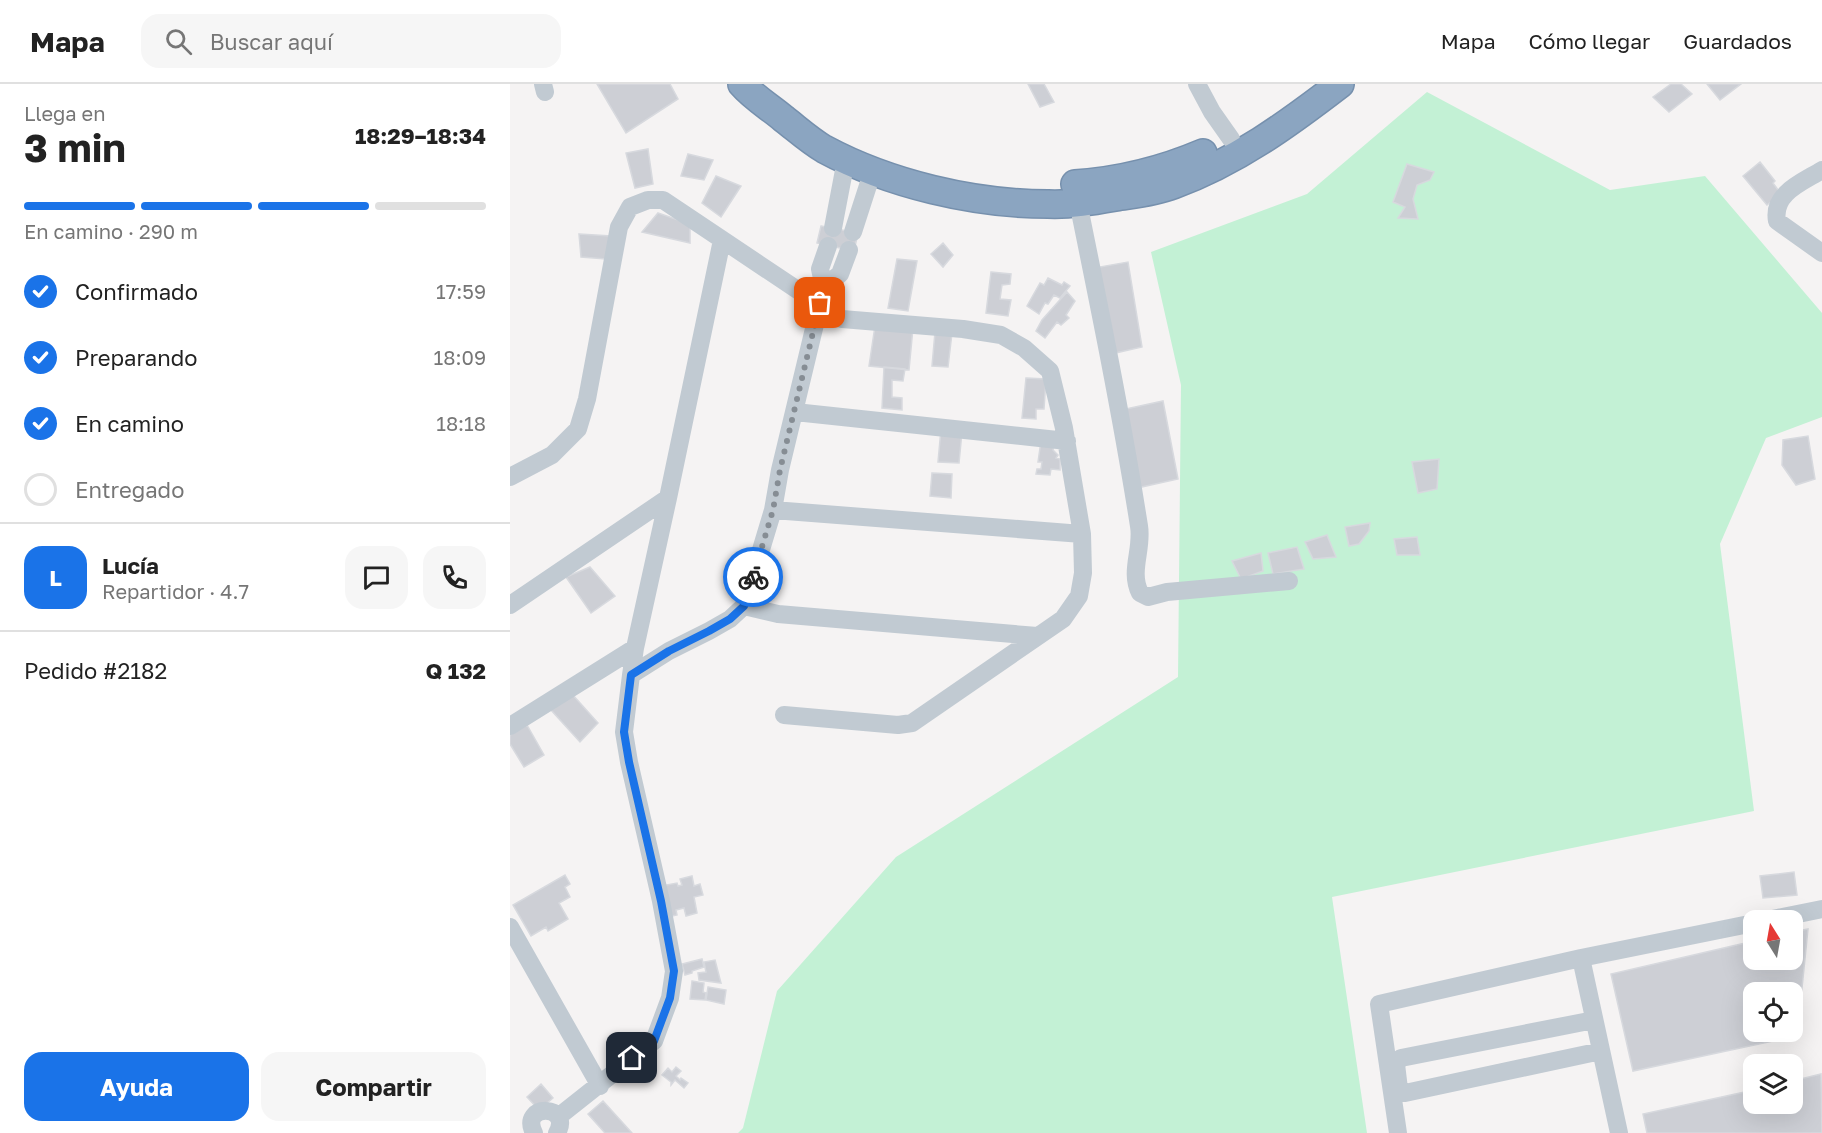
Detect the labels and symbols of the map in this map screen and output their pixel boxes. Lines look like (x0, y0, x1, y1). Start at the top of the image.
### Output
pin (794, 277, 845, 328)
courier (723, 547, 783, 607)
north arrow (1743, 910, 1803, 970)
pin (606, 1032, 657, 1083)

